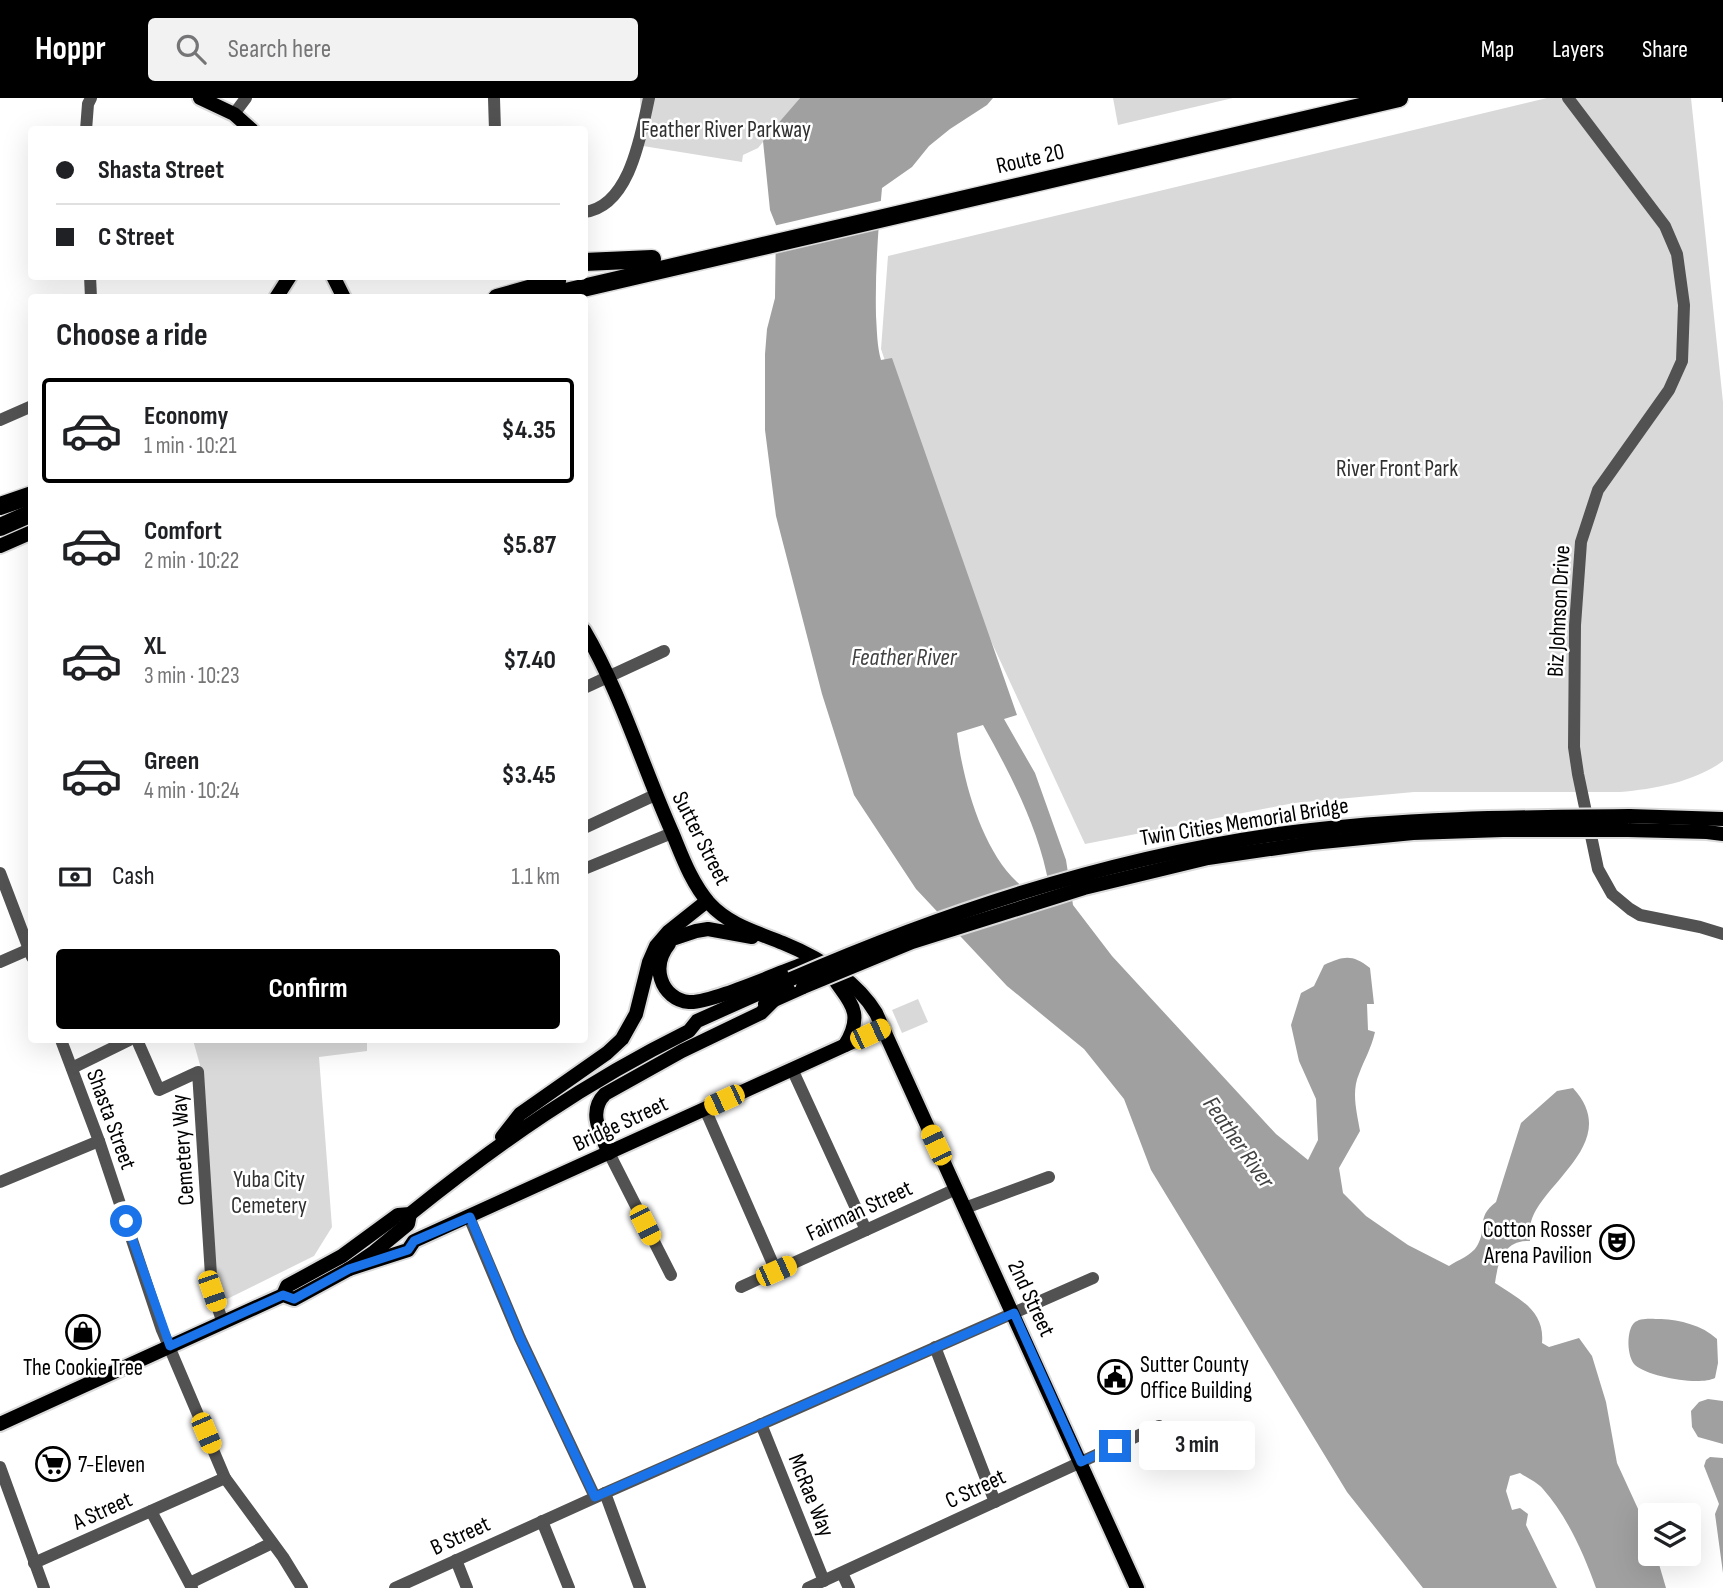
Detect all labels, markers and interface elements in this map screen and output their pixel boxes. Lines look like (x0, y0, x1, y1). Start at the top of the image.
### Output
search box (148, 18, 638, 81)
text: Hoppr (35, 29, 106, 69)
icon: search (172, 30, 210, 68)
text: Search here (228, 34, 331, 65)
text: Map (1481, 35, 1514, 64)
text: Layers (1552, 35, 1604, 64)
text: Share (1642, 35, 1688, 64)
park label: Feather River Parkway (641, 116, 811, 144)
street label: Route 20 (993, 138, 1067, 180)
text: Shasta Street (98, 155, 224, 186)
text: C Street (98, 222, 174, 253)
text: Choose a ride (56, 316, 208, 355)
icon: car (60, 399, 123, 462)
text: Economy (144, 401, 228, 432)
text: $4.35 (502, 415, 556, 446)
text: 1 min · 10:21 (144, 432, 236, 460)
park label: River Front Park (1336, 455, 1458, 483)
icon: car (60, 514, 123, 577)
text: Comfort (144, 516, 222, 547)
text: $5.87 (502, 530, 556, 561)
street label: Biz Johnson Drive (1542, 544, 1576, 678)
text: 2 min · 10:22 (144, 547, 239, 575)
icon: car (60, 629, 123, 692)
text: XL (144, 631, 166, 662)
water label: Feather River (852, 643, 958, 672)
text: $7.40 (503, 645, 556, 676)
text: 3 min · 10:23 (144, 662, 240, 690)
icon: car (60, 744, 123, 807)
text: Green (144, 746, 199, 777)
text: $3.45 (501, 760, 556, 791)
text: 4 min · 10:24 (144, 777, 239, 805)
street label: Sutter Street (666, 787, 737, 890)
street label: Twin Cities Memorial Bridge (1138, 792, 1350, 852)
icon: cash (56, 858, 94, 896)
text: Cash (112, 861, 155, 892)
text: 1.1 km (511, 863, 560, 891)
button: Confirm (56, 949, 560, 1029)
car (847, 1016, 894, 1052)
street label: Shasta Street (80, 1065, 142, 1173)
car (701, 1082, 748, 1118)
street label: Bridge Street (569, 1090, 672, 1158)
water label: Feather River (1197, 1091, 1281, 1195)
street label: Cemetery Way (165, 1093, 201, 1207)
car (918, 1122, 955, 1168)
park label: Yuba City Cemetery (231, 1166, 307, 1220)
street label: Fairman Street (802, 1174, 917, 1248)
car (627, 1202, 664, 1248)
route start (110, 1205, 142, 1237)
place label: Cotton Rosser Arena Pavilion (1483, 1216, 1592, 1270)
theatre icon: Cotton Rosser Arena Pavilion (1598, 1223, 1636, 1261)
car (753, 1253, 800, 1289)
street label: 2nd Street (1001, 1256, 1061, 1341)
car (196, 1268, 229, 1314)
shop icon: The Cookie Tree (64, 1313, 102, 1351)
place label: Sutter County Office Building (1140, 1351, 1252, 1405)
place label: The Cookie Tree (23, 1354, 143, 1382)
public building icon: Sutter County Office Building (1096, 1358, 1134, 1396)
car (189, 1410, 224, 1456)
callout: 3 min (1140, 1422, 1255, 1470)
route end (1099, 1430, 1131, 1462)
text: 3 min (1175, 1431, 1219, 1459)
supermarket icon: 7-Eleven (34, 1445, 72, 1483)
street label: McRae Way (782, 1450, 840, 1541)
place label: 7-Eleven (78, 1451, 145, 1479)
street label: C Street (941, 1463, 1010, 1515)
street label: A Street (67, 1486, 136, 1537)
map controls (1638, 1503, 1701, 1566)
button: layers (1638, 1503, 1701, 1566)
street label: B Street (426, 1510, 495, 1562)

